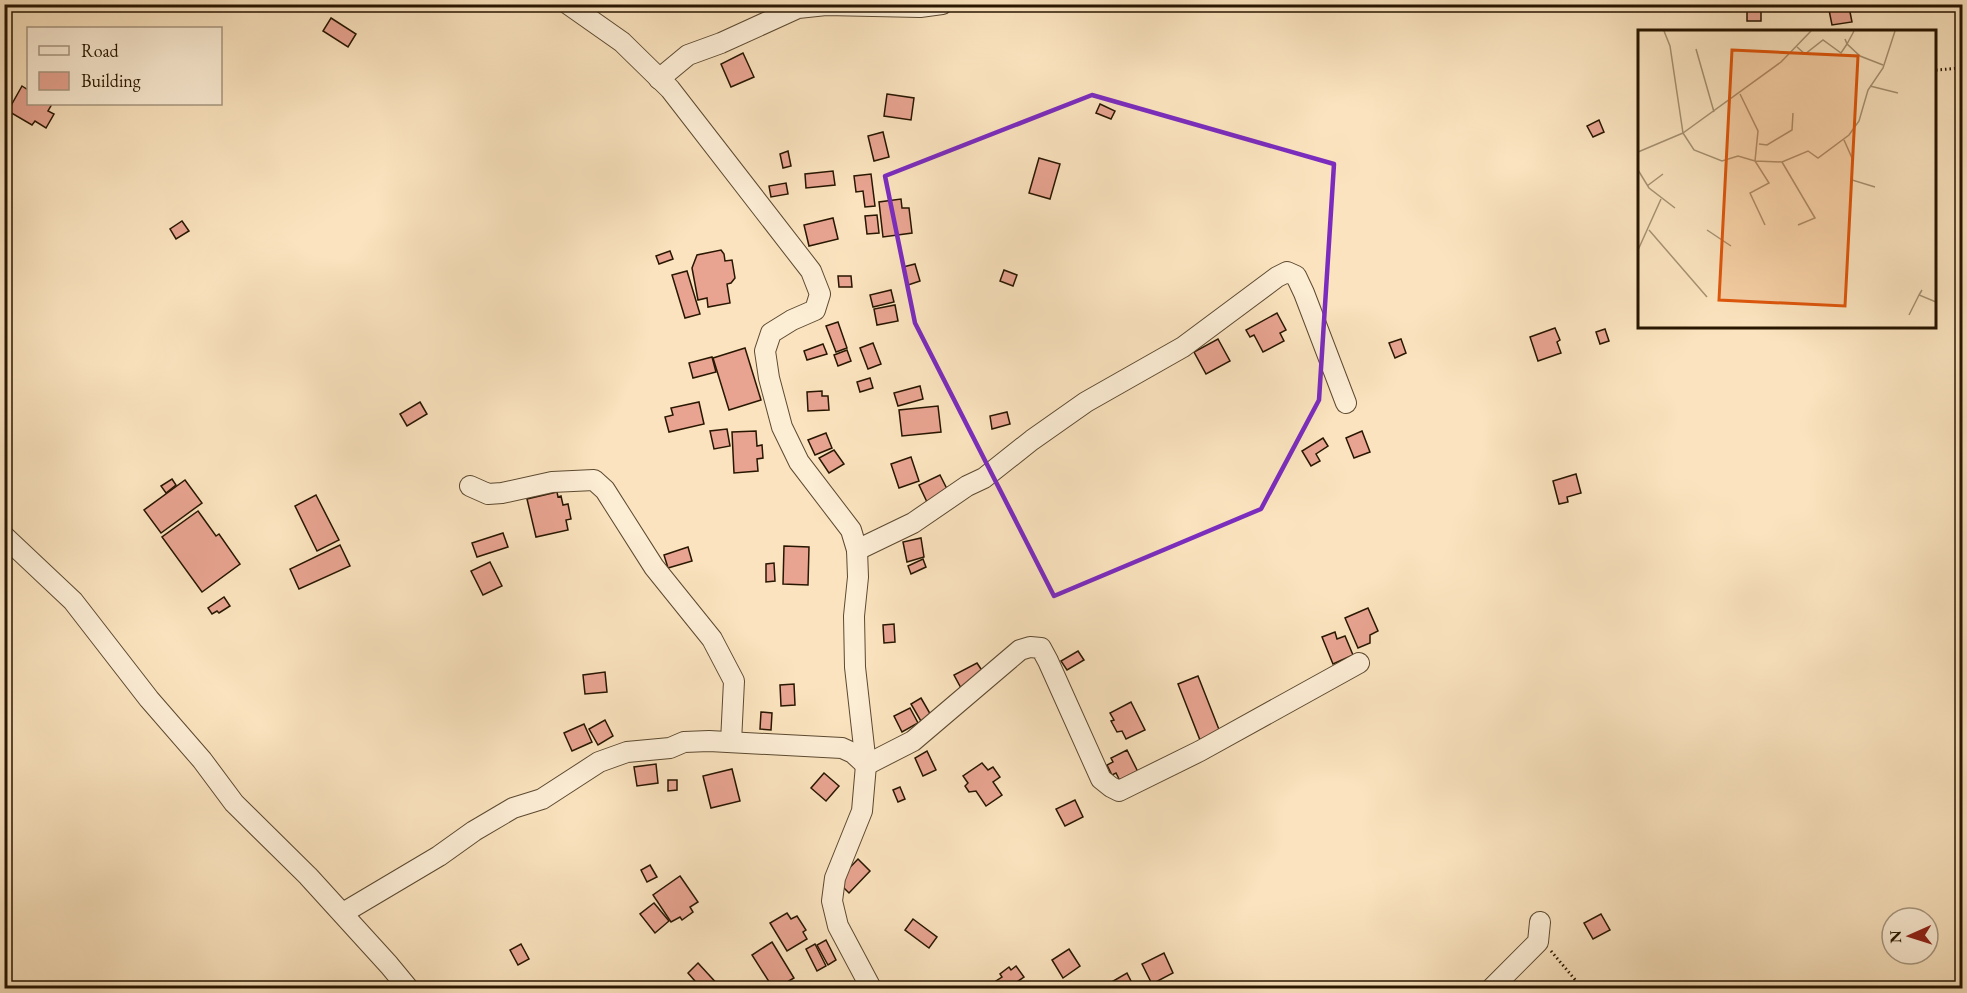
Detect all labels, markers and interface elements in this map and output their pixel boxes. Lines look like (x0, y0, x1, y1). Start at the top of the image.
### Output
legend (27, 27, 222, 105)
inset map (1638, 30, 1937, 328)
text: Road (81, 39, 120, 62)
text: Building (81, 69, 141, 92)
north arrow (1880, 906, 1940, 966)
text: N (1885, 930, 1906, 944)

